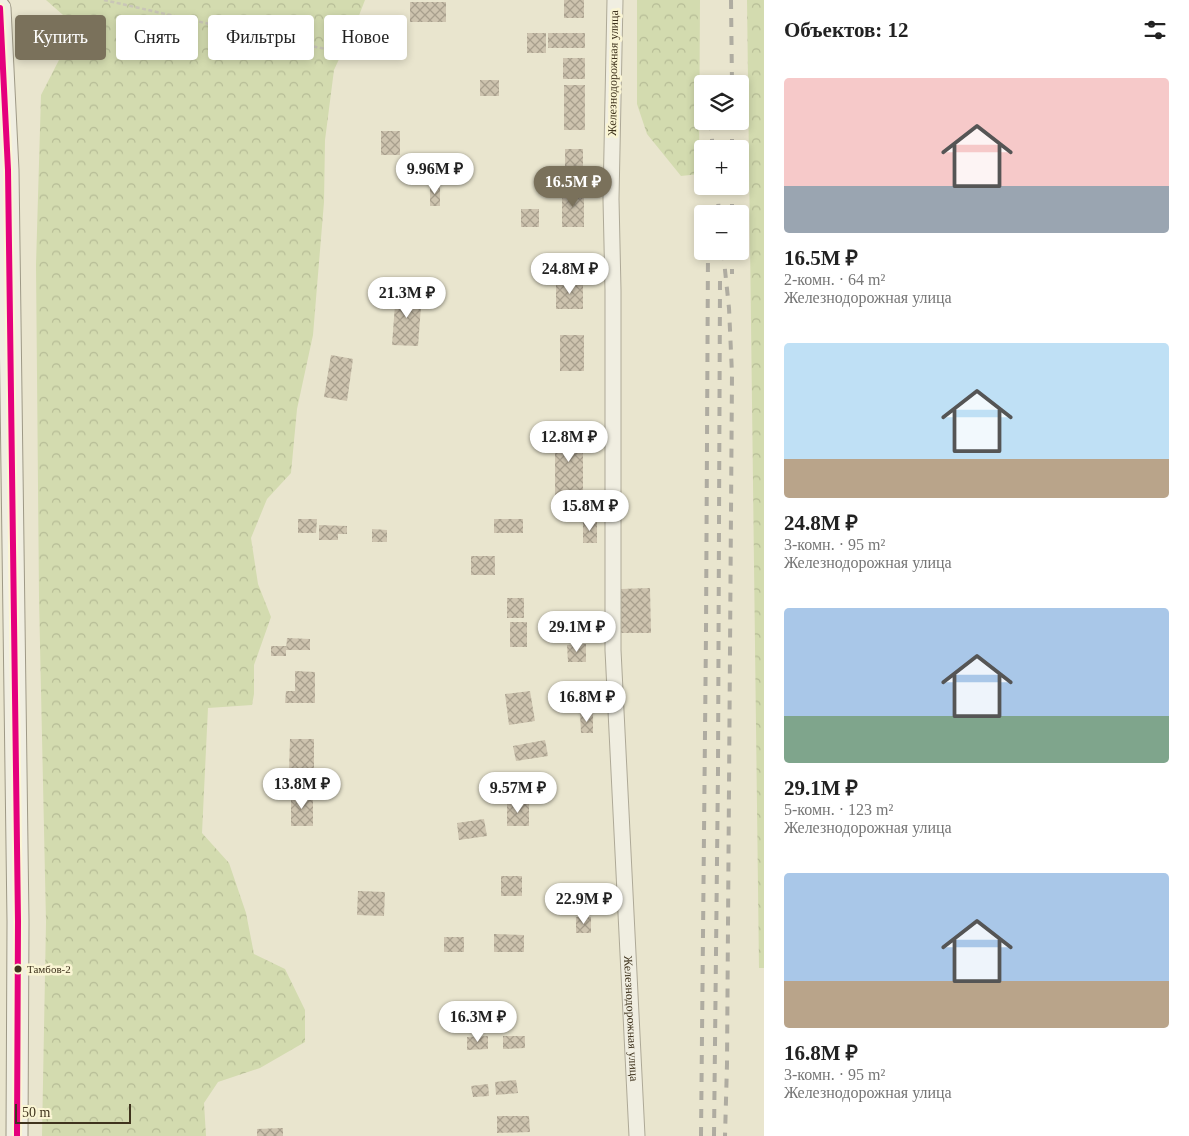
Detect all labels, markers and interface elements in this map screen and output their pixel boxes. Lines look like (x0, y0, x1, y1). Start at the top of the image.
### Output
street label: Железнодорожная улица (605, 9, 621, 136)
chip: Купить (15, 15, 106, 60)
chip: Снять (116, 15, 198, 60)
chip: Фильтры (208, 15, 314, 60)
chip: Новое (324, 15, 407, 60)
icon: filters (1141, 16, 1169, 44)
text: Объектов: 12 (784, 18, 909, 42)
map controls (694, 75, 749, 260)
button: layers (694, 75, 749, 130)
icon: home (932, 111, 1022, 201)
button: + (694, 140, 749, 195)
pin: 9.96M ₽ (389, 152, 481, 195)
text: 9.96M ₽ (407, 160, 463, 177)
pin: 16.5M ₽ (527, 166, 619, 208)
text: 16.5M ₽ (545, 173, 601, 190)
button: − (694, 205, 749, 260)
text: 16.5M ₽ (784, 246, 858, 270)
pin: 24.8M ₽ (524, 252, 616, 295)
text: 24.8M ₽ (542, 260, 598, 277)
text: 2-комн. · 64 m² (784, 271, 885, 288)
pin: 21.3M ₽ (361, 276, 453, 319)
text: 21.3M ₽ (379, 284, 435, 301)
text: Железнодорожная улица (784, 289, 952, 306)
icon: home (932, 376, 1022, 466)
pin: 12.8M ₽ (523, 420, 615, 463)
text: 12.8M ₽ (541, 428, 597, 445)
pin: 15.8M ₽ (544, 490, 636, 532)
text: 15.8M ₽ (562, 497, 618, 514)
text: 24.8M ₽ (784, 511, 858, 535)
text: 3-комн. · 95 m² (784, 536, 885, 553)
text: Железнодорожная улица (784, 554, 952, 571)
pin: 29.1M ₽ (531, 610, 623, 653)
text: 29.1M ₽ (549, 618, 605, 635)
icon: home (932, 641, 1022, 731)
pin: 16.8M ₽ (541, 680, 633, 723)
text: 16.8M ₽ (559, 688, 615, 705)
pin: 13.8M ₽ (256, 768, 348, 810)
pin: 9.57M ₽ (472, 772, 564, 814)
text: 13.8M ₽ (274, 775, 330, 792)
text: 29.1M ₽ (784, 776, 858, 800)
text: 9.57M ₽ (490, 779, 546, 796)
text: 5-комн. · 123 m² (784, 801, 893, 818)
text: Железнодорожная улица (784, 819, 952, 836)
pin: 22.9M ₽ (538, 882, 630, 925)
text: 22.9M ₽ (556, 890, 612, 907)
icon: home (932, 906, 1022, 996)
street label: Железнодорожная улица (621, 955, 641, 1082)
place label: Тамбов-2 (27, 963, 71, 975)
marker: Тамбов-2 (13, 964, 23, 974)
pin: 16.3M ₽ (432, 1000, 524, 1043)
text: 16.3M ₽ (450, 1008, 506, 1025)
text: 16.8M ₽ (784, 1041, 858, 1065)
text: 3-комн. · 95 m² (784, 1066, 885, 1083)
text: Железнодорожная улица (784, 1084, 952, 1101)
scale bar (15, 1101, 131, 1124)
text: 50 m (22, 1105, 50, 1120)

